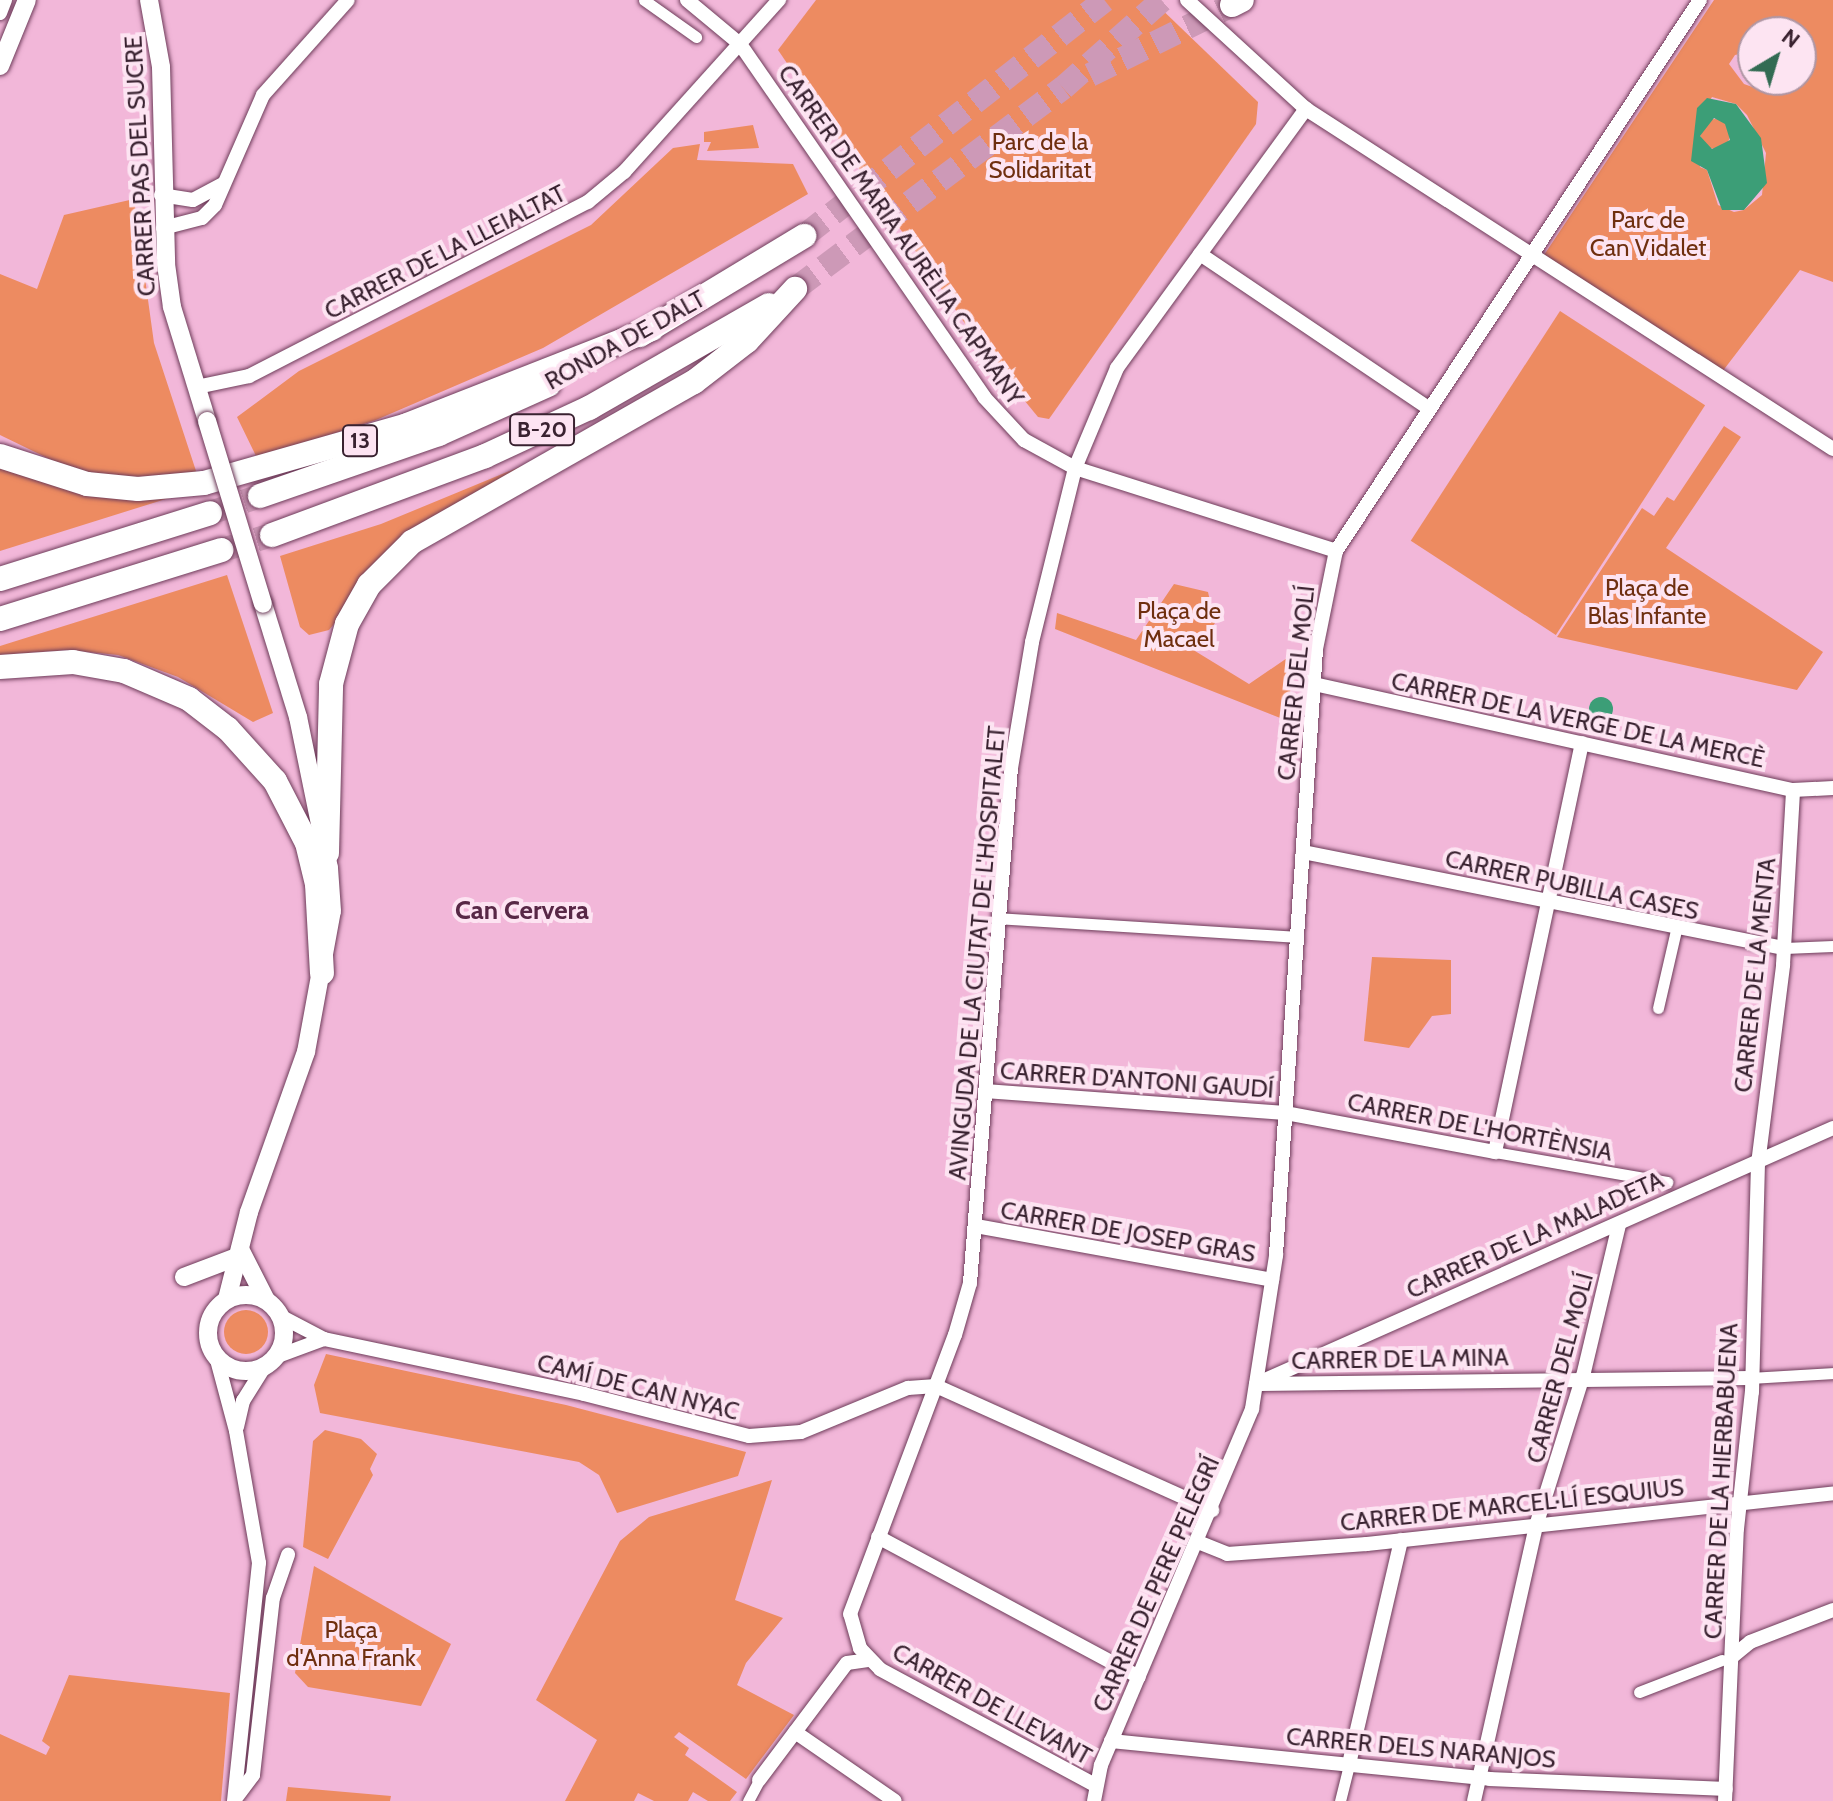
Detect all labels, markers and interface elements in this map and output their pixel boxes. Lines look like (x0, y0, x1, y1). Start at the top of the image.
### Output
north arrow (1737, 16, 1817, 96)
text: N (1776, 23, 1805, 54)
street label: CARRER PAS DEL SUCRE (119, 35, 161, 297)
street label: CARRER DE MARIA AURÈLIA CAPMANY (772, 59, 1030, 411)
park label: Parc de la Solidaritat (989, 128, 1091, 184)
street label: CARRER DE LA LLEIALTAT (320, 179, 570, 325)
park label: Parc de Can Vidalet (1590, 206, 1706, 262)
street label: RONDA DE DALT (540, 284, 710, 396)
road number: B-20 (508, 412, 576, 448)
road number: 13 (342, 423, 378, 459)
park label: Plaça de Blas Infante (1588, 574, 1706, 630)
street label: CARRER DEL MOLÍ (1271, 584, 1321, 782)
park label: Plaça de Macael (1137, 597, 1221, 653)
street label: CARRER DE LA VERGE DE LA MERCÈ (1389, 666, 1767, 774)
street label: AVINGUDA DE LA CIUTAT DE L'HOSPITALET (943, 725, 1011, 1181)
street label: CARRER PUBILLA CASES (1443, 844, 1701, 926)
street label: CARRER DE LA MENTA (1728, 856, 1782, 1094)
district label: Can Cervera (455, 895, 589, 927)
street label: CARRER D'ANTONI GAUDÍ (999, 1056, 1275, 1104)
street label: CARRER DE L'HORTÈNSIA (1345, 1087, 1615, 1167)
street label: CARRER DE LA MALADETA (1402, 1165, 1668, 1305)
street label: CARRER DE JOSEP GRAS (998, 1195, 1258, 1269)
street label: CARRER DEL MOLÍ (1521, 1270, 1599, 1466)
street label: CARRER DE LA HIERBABUENA (1698, 1322, 1744, 1640)
street label: CARRER DE LA MINA (1291, 1343, 1509, 1375)
street label: CAMÍ DE CAN NYAC (534, 1348, 742, 1426)
street label: CARRER DE PERE PELEGRÍ (1087, 1452, 1225, 1716)
street label: CARRER DE MARCEL·LÍ ESQUIUS (1339, 1473, 1685, 1537)
park label: Plaça d'Anna Frank (286, 1616, 416, 1672)
street label: CARRER DE LLEVANT (887, 1637, 1097, 1771)
street label: CARRER DELS NARANJOS (1285, 1722, 1557, 1774)

